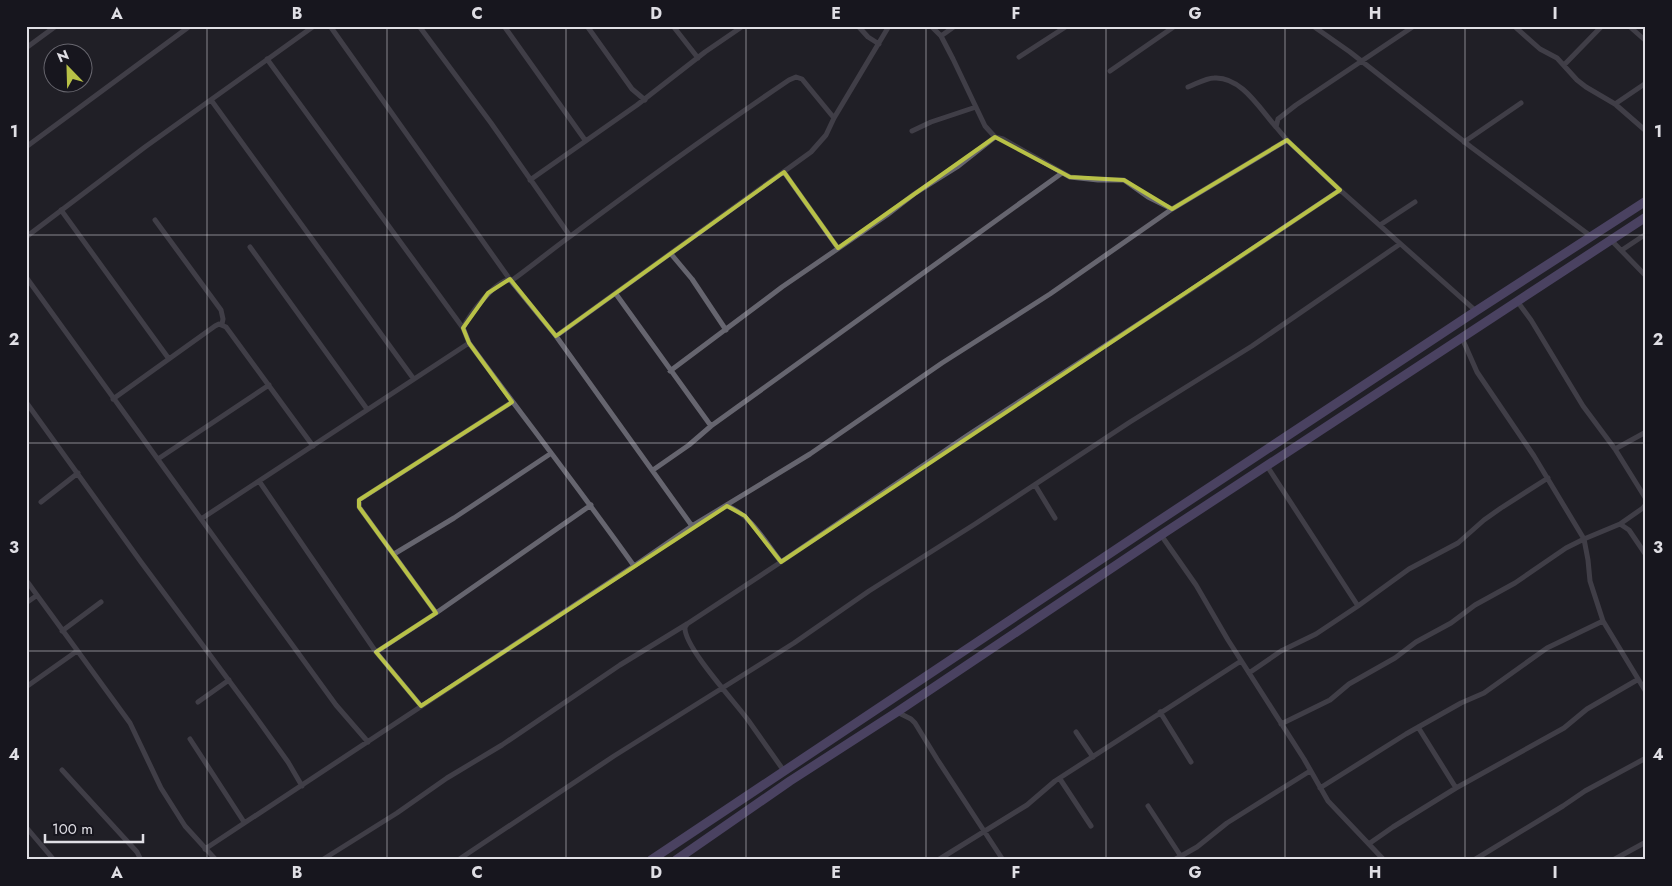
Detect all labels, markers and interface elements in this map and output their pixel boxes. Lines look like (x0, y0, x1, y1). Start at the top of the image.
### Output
text: A (110, 2, 123, 25)
text: B (292, 2, 302, 25)
text: C (471, 2, 483, 25)
text: D (650, 2, 662, 25)
text: E (831, 2, 841, 25)
text: F (1012, 2, 1020, 25)
text: G (1188, 2, 1202, 25)
text: H (1369, 2, 1381, 25)
text: I (1552, 2, 1558, 25)
north arrow (42, 42, 92, 92)
text: N (54, 45, 72, 67)
text: 1 (10, 120, 18, 143)
text: 1 (1654, 120, 1662, 143)
text: 2 (9, 328, 19, 351)
text: 2 (1653, 328, 1663, 351)
text: 3 (9, 536, 19, 559)
text: 3 (1653, 536, 1663, 559)
text: 4 (8, 743, 20, 766)
text: 4 (1652, 743, 1664, 766)
scale bar (45, 811, 142, 843)
text: 100 m (52, 818, 93, 840)
text: A (110, 861, 123, 884)
text: B (292, 861, 302, 884)
text: C (471, 861, 483, 884)
text: D (650, 861, 662, 884)
text: E (831, 861, 841, 884)
text: F (1012, 861, 1020, 884)
text: G (1188, 861, 1202, 884)
text: H (1369, 861, 1381, 884)
text: I (1552, 861, 1558, 884)

